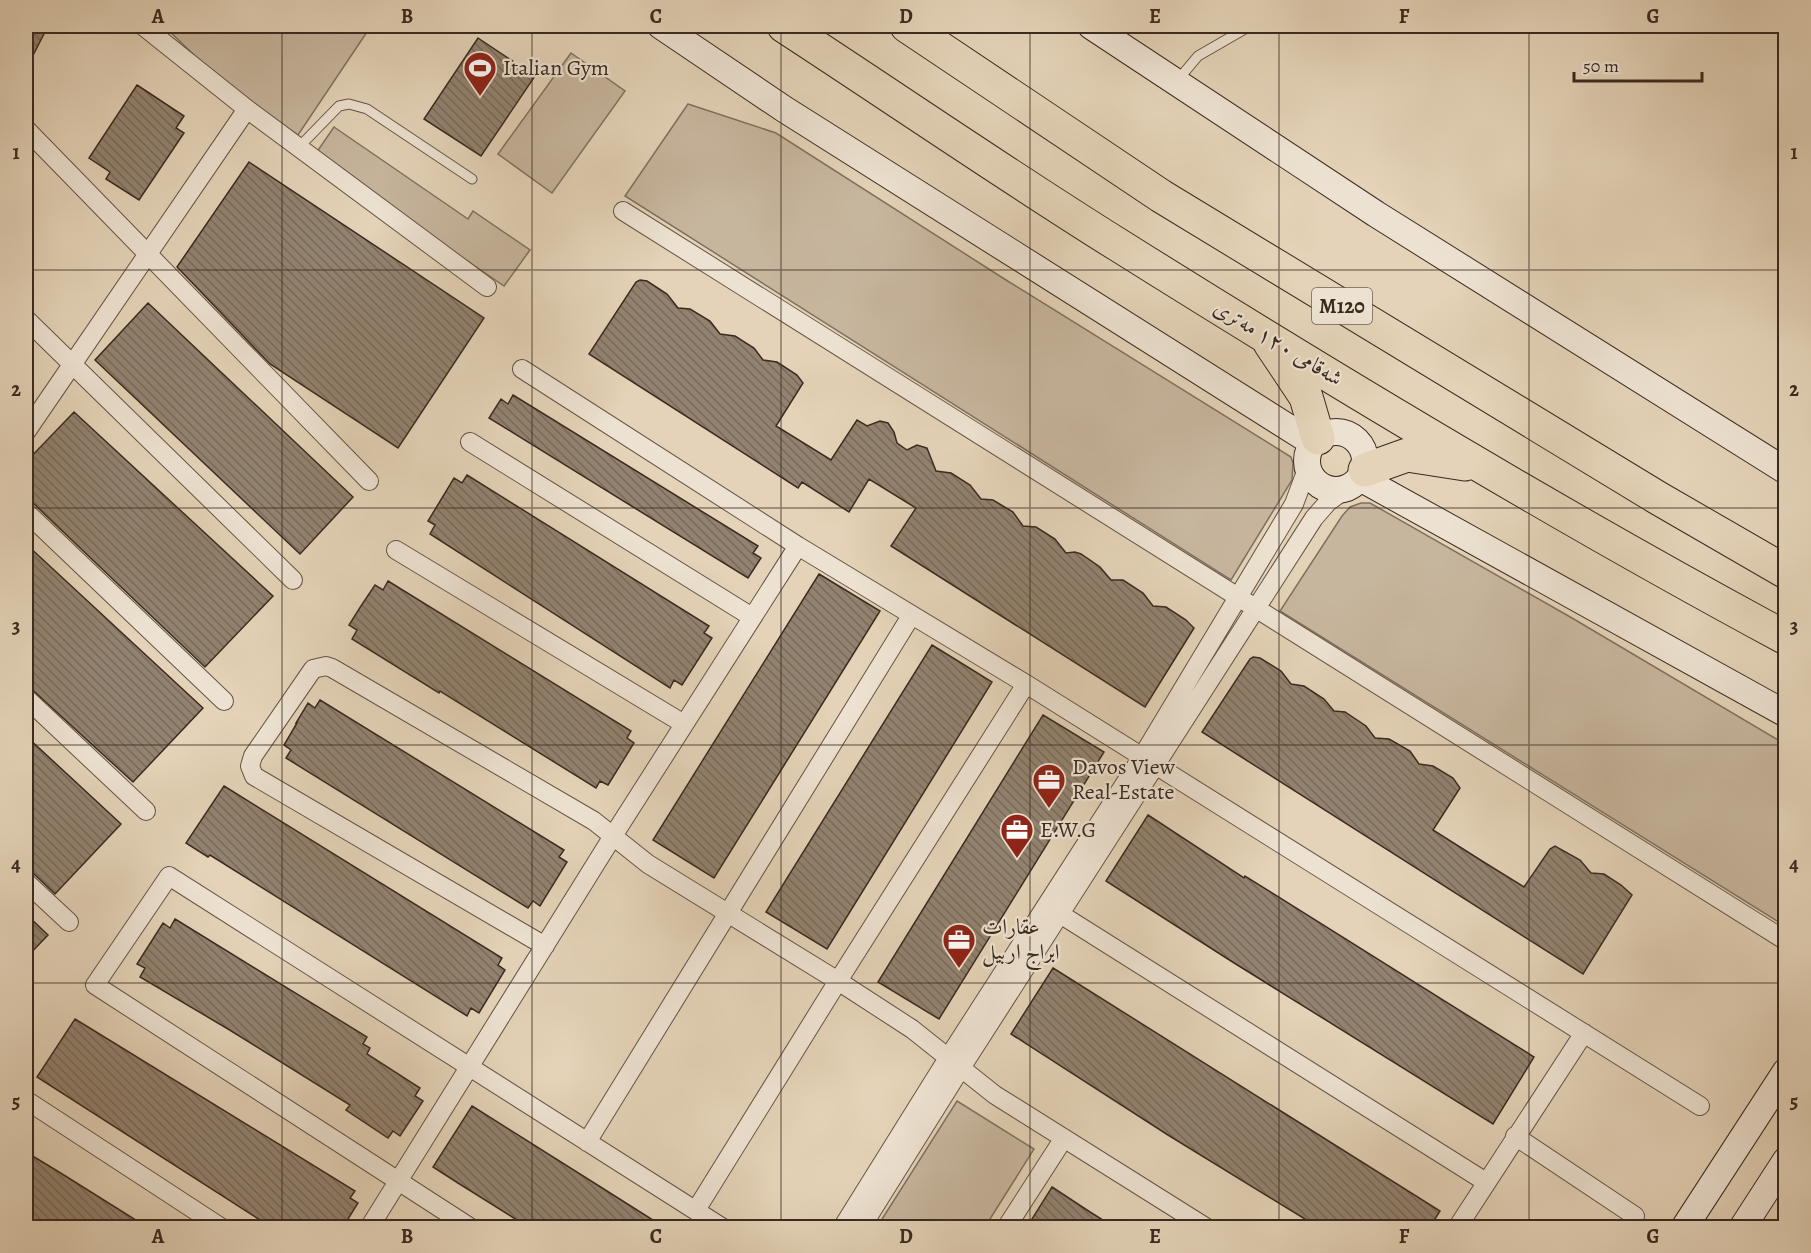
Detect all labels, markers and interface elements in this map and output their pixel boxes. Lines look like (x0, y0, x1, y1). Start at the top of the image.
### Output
text: A (151, 3, 165, 30)
text: B (401, 3, 413, 30)
text: C (650, 3, 662, 30)
text: D (899, 3, 913, 30)
text: E (1149, 3, 1161, 30)
text: F (1399, 3, 1410, 30)
text: G (1646, 3, 1660, 30)
scale bar (1574, 45, 1702, 83)
sports icon: Italian Gym (462, 50, 498, 97)
place label: Italian Gym (503, 53, 609, 83)
text: 50 m (1583, 54, 1619, 78)
text: 1 (12, 139, 20, 166)
text: 1 (1790, 139, 1798, 166)
road number: M120 (1312, 288, 1372, 324)
street label: شەقامی ١٢٠ مەتری (1208, 293, 1348, 393)
text: 2 (11, 376, 21, 403)
text: 2 (1789, 376, 1799, 403)
text: 3 (12, 613, 20, 640)
text: 3 (1790, 613, 1798, 640)
place label: Davos View Real-Estate (1072, 752, 1175, 807)
office icon: Davos View Real-Estate (1031, 762, 1067, 809)
office icon: E.W.G (999, 812, 1035, 859)
place label: E.W.G (1040, 815, 1096, 845)
text: 4 (11, 851, 21, 878)
text: 4 (1789, 851, 1799, 878)
place label: عقارات ابراج اربیل (982, 912, 1060, 971)
office icon: عقارات ابراج اربیل (941, 922, 977, 969)
text: 5 (12, 1088, 20, 1115)
text: 5 (1790, 1088, 1798, 1115)
text: A (151, 1223, 165, 1250)
text: B (401, 1223, 413, 1250)
text: C (650, 1223, 662, 1250)
text: D (899, 1223, 913, 1250)
text: E (1149, 1223, 1161, 1250)
text: F (1399, 1223, 1410, 1250)
text: G (1646, 1223, 1660, 1250)

